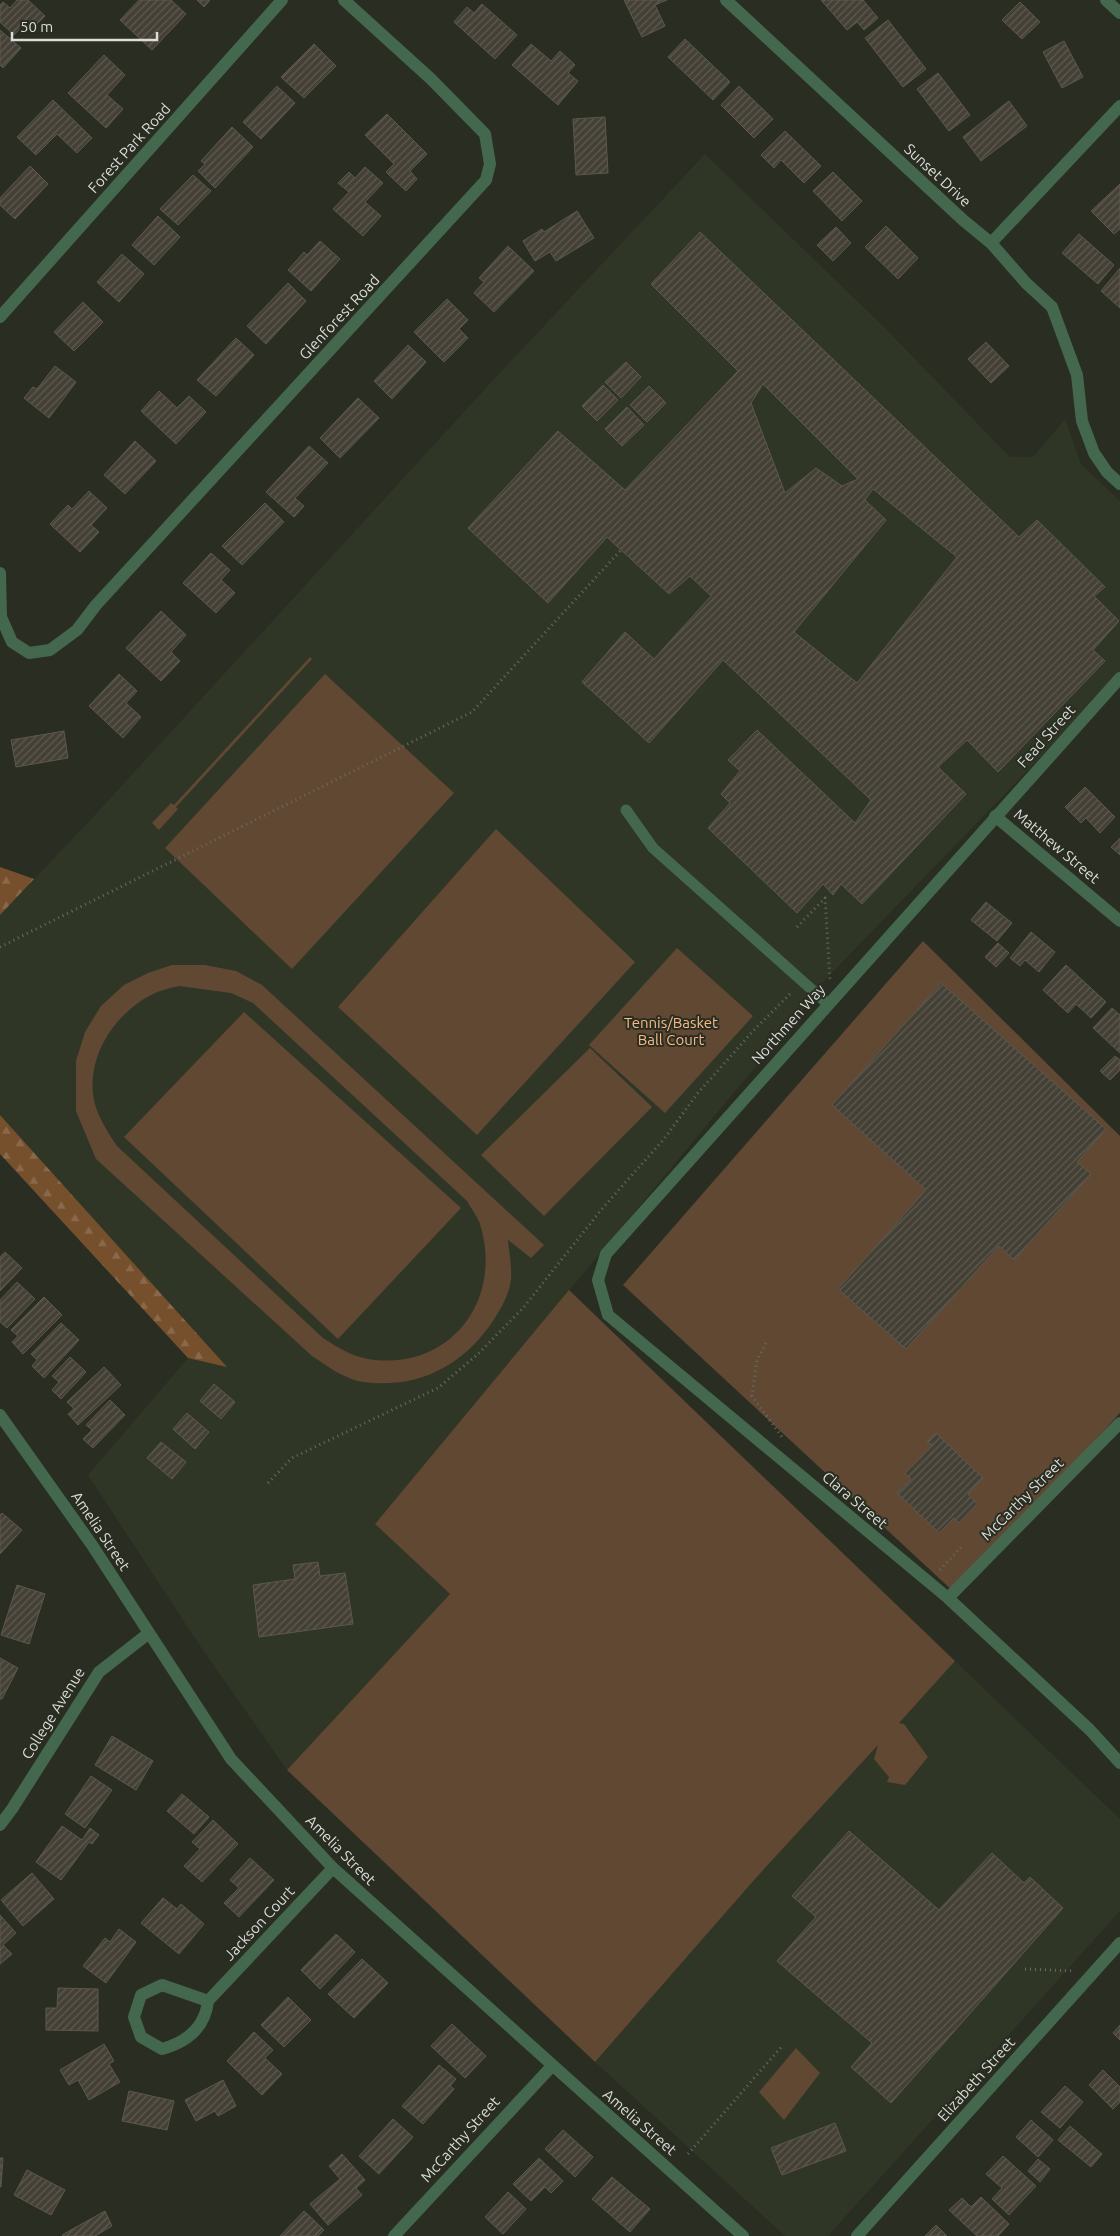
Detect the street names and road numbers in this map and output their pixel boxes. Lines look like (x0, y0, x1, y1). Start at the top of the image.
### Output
street label: Forest Park Road (84, 100, 174, 196)
street label: Sunset Drive (901, 140, 975, 210)
street label: Glenforest Road (295, 271, 383, 363)
street label: Fead Street (1014, 701, 1078, 771)
street label: Matthew Street (1011, 805, 1103, 887)
street label: Northmen Way (748, 981, 828, 1067)
street label: McCarthy Street (977, 1454, 1067, 1544)
street label: Clara Street (819, 1468, 891, 1532)
street label: Amelia Street (68, 1488, 134, 1574)
street label: College Avenue (18, 1664, 88, 1762)
street label: Amelia Street (303, 1812, 379, 1888)
street label: Jackson Court (220, 1882, 298, 1964)
street label: Elizabeth Street (934, 2033, 1018, 2125)
street label: Amelia Street (600, 2086, 680, 2159)
street label: McCarthy Street (417, 2093, 503, 2185)

